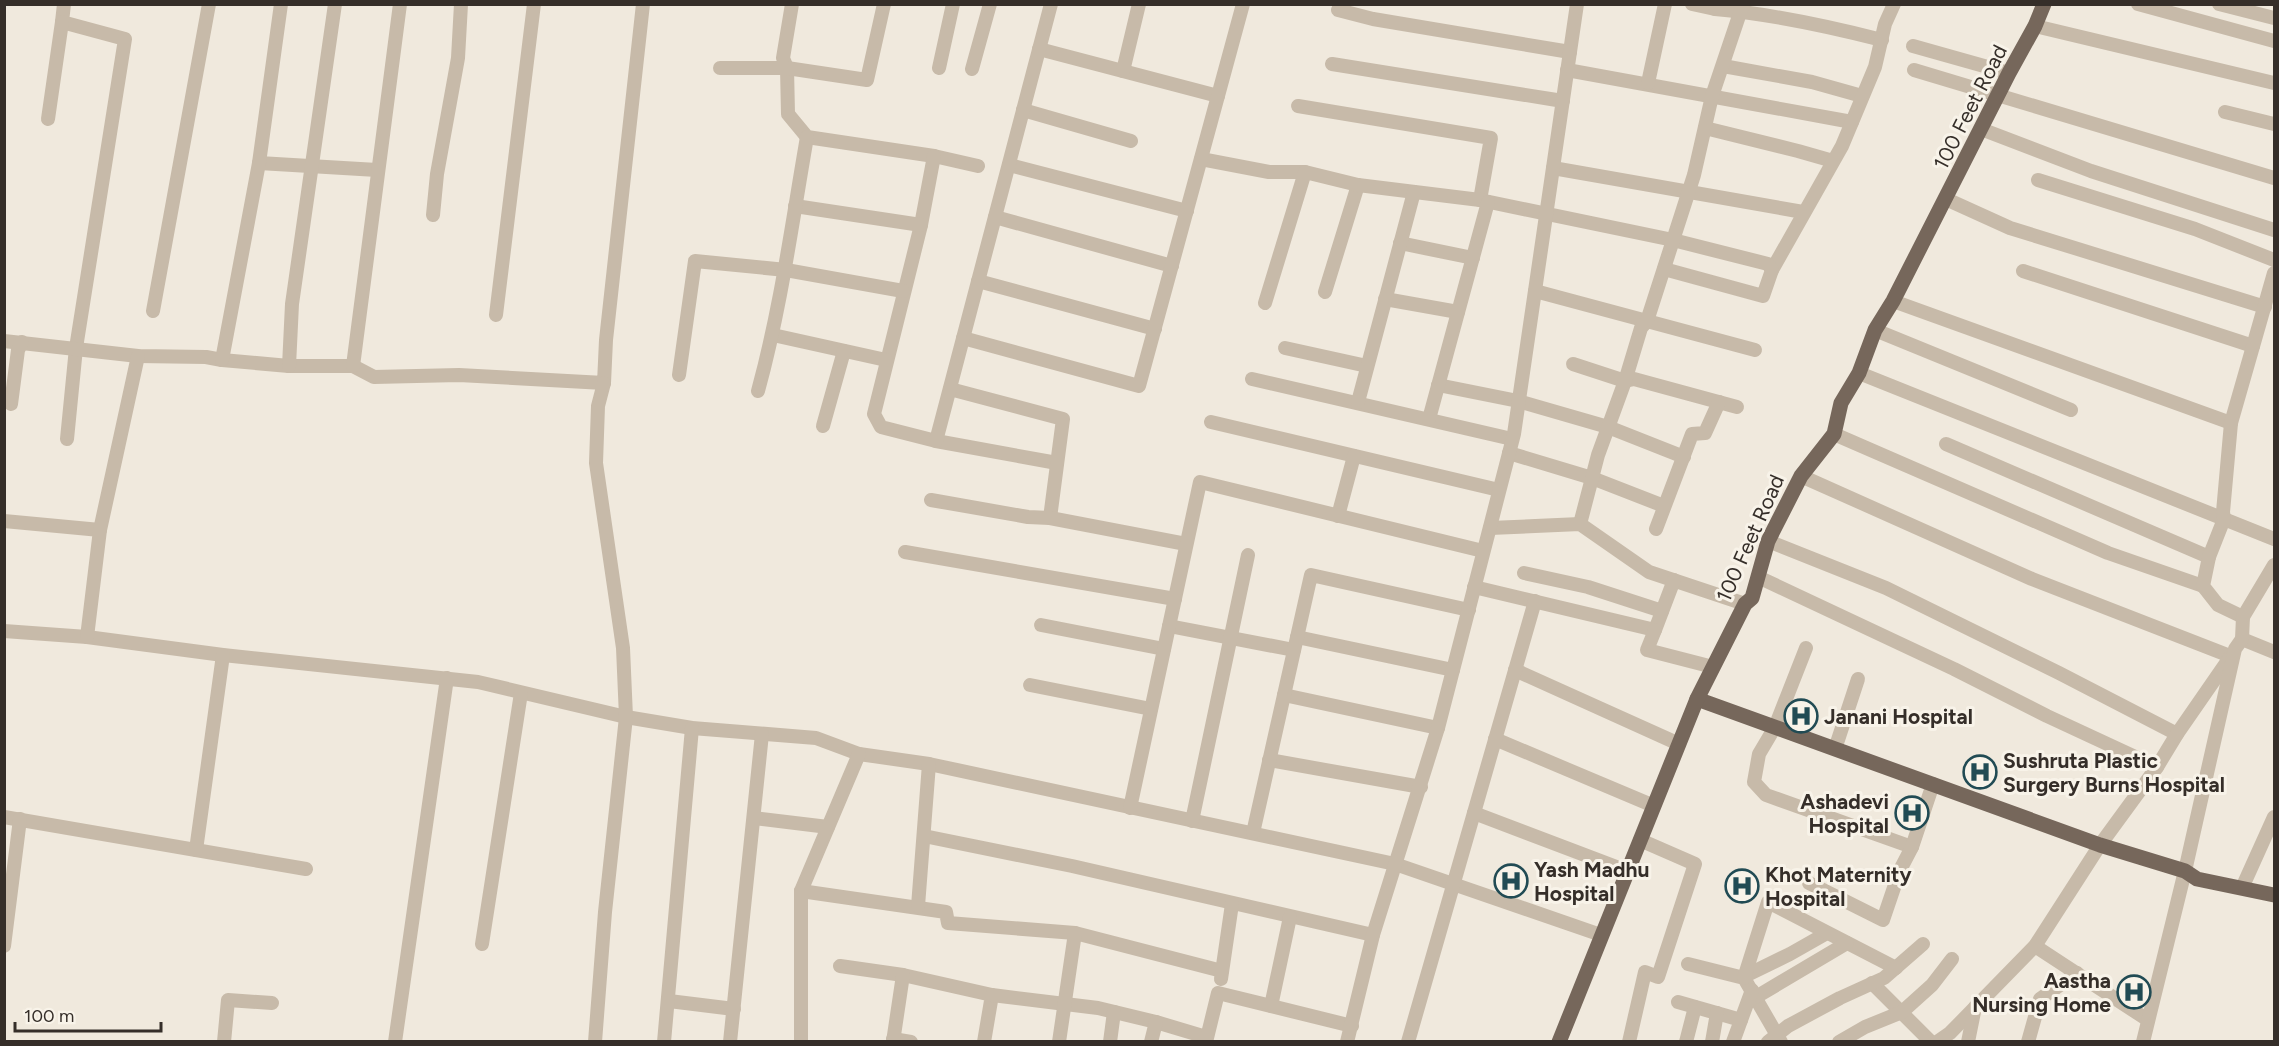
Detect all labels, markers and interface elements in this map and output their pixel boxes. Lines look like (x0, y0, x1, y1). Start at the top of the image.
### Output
street label: 100 Feet Road (1928, 41, 2012, 173)
street label: 100 Feet Road (1711, 471, 1789, 605)
hospital icon: Janani Hospital (1783, 698, 1819, 734)
place label: Janani Hospital (1824, 704, 1973, 729)
place label: Sushruta Plastic Surgery Burns Hospital (2003, 748, 2225, 797)
hospital icon: Sushruta Plastic Surgery Burns Hospital (1962, 754, 1998, 790)
place label: Ashadevi Hospital (1800, 789, 1889, 838)
hospital icon: Ashadevi Hospital (1894, 795, 1930, 831)
place label: Yash Madhu Hospital (1534, 857, 1649, 906)
place label: Khot Maternity Hospital (1765, 862, 1913, 911)
hospital icon: Yash Madhu Hospital (1493, 863, 1529, 899)
hospital icon: Khot Maternity Hospital (1724, 868, 1760, 904)
place label: Aastha Nursing Home (1972, 968, 2111, 1017)
hospital icon: Aastha Nursing Home (2116, 974, 2152, 1010)
scale bar (15, 995, 160, 1033)
text: 100 m (24, 1005, 74, 1027)

